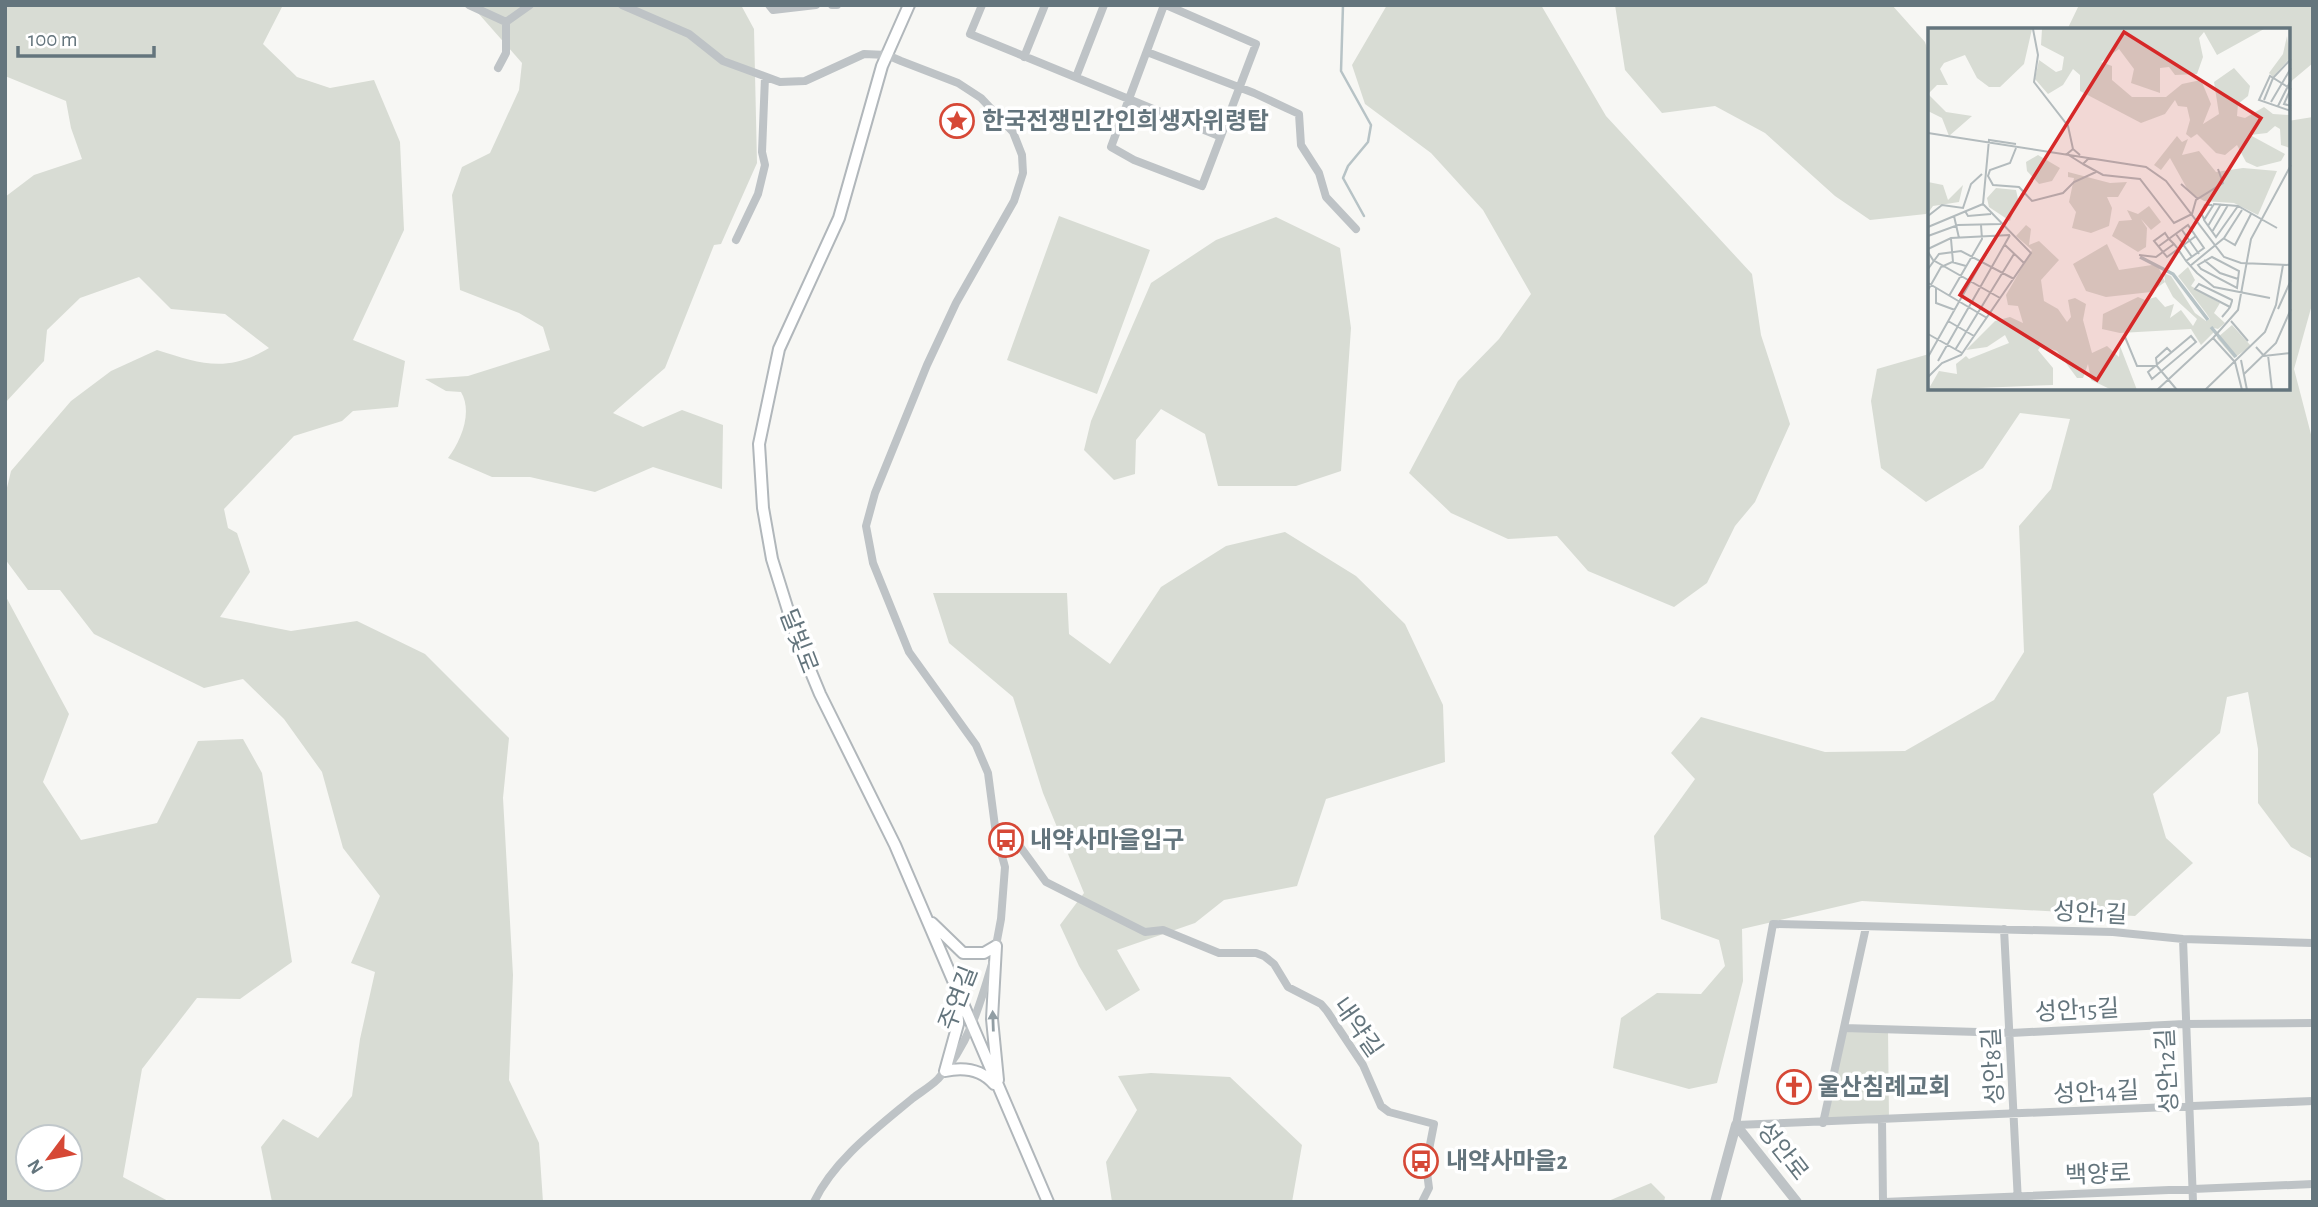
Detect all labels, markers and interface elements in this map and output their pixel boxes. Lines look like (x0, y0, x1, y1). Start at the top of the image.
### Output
scale bar (18, 14, 154, 58)
inset map (1928, 28, 2290, 390)
text: 100 m (28, 29, 78, 50)
place icon: 한국전쟁민간인희생자위령탑 (938, 102, 976, 140)
place label: 한국전쟁민간인희생자위령탑 (982, 108, 1269, 134)
street label: 달빛로 (775, 606, 822, 677)
bus stop icon: 내약사마을입구 (987, 821, 1025, 859)
place label: 내약사마을입구 (1030, 827, 1185, 853)
street label: 성안1길 (2052, 899, 2128, 928)
street label: 주연길 (935, 963, 982, 1034)
street label: 내약길 (1328, 993, 1387, 1062)
street label: 성안15길 (2034, 996, 2120, 1025)
one-way arrow (988, 1010, 999, 1032)
street label: 성안8길 (1979, 1027, 2008, 1105)
street label: 성안12길 (2153, 1028, 2182, 1114)
church icon: 울산침례교회 (1775, 1068, 1813, 1106)
place label: 울산침례교회 (1818, 1074, 1950, 1100)
street label: 성안14길 (2052, 1078, 2140, 1107)
street label: 성안로 (1752, 1118, 1813, 1185)
north arrow (14, 1123, 84, 1193)
bus stop icon: 내약사마을2 (1402, 1142, 1440, 1180)
place label: 내약사마을2 (1446, 1148, 1568, 1174)
text: N (24, 1156, 47, 1177)
street label: 백양로 (2064, 1161, 2132, 1188)

